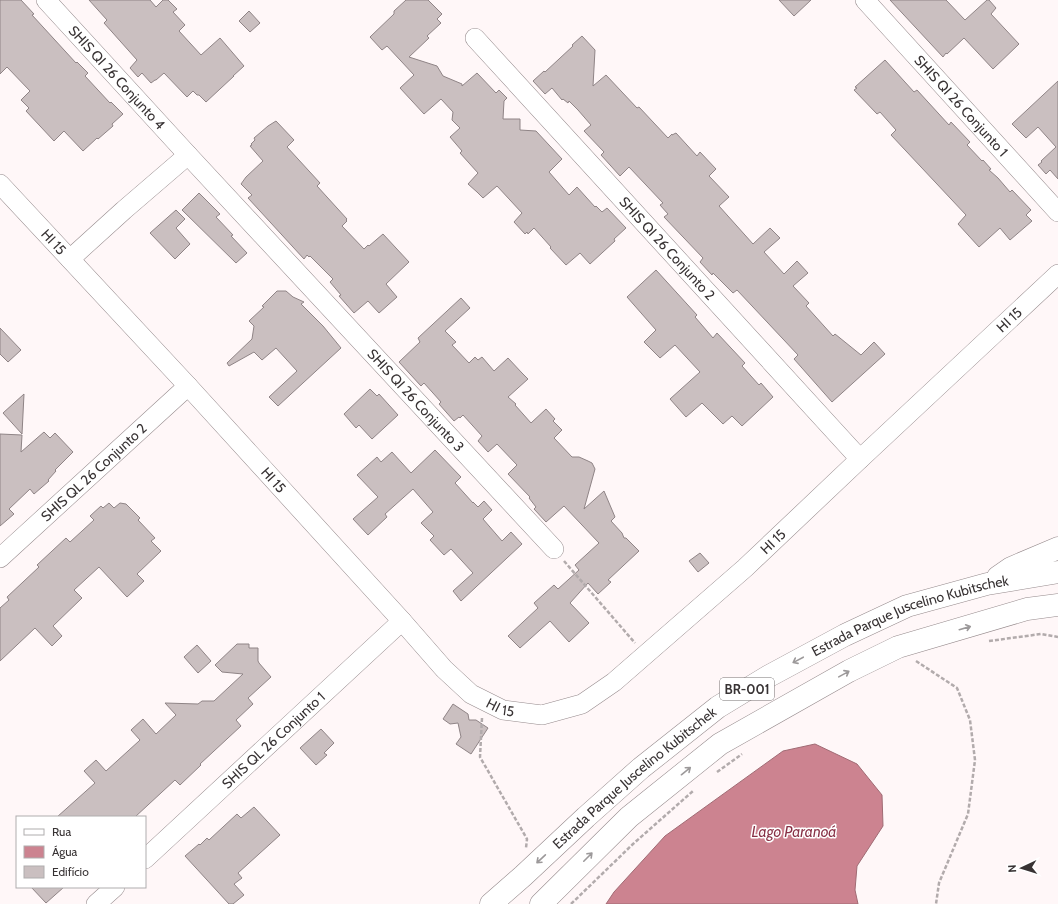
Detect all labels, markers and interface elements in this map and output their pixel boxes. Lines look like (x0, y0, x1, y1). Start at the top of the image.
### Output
street label: SHIS QI 26 Conjunto 4 (65, 22, 169, 133)
street label: SHIS QI 26 Conjunto 1 (910, 51, 1012, 160)
street label: SHIS QI 26 Conjunto 2 (616, 193, 719, 304)
street label: HI 15 (37, 225, 70, 258)
street label: HI 15 (992, 303, 1026, 336)
street label: SHIS QI 26 Conjunto 3 (364, 345, 468, 456)
street label: SHIS QL 26 Conjunto 2 (37, 419, 150, 525)
street label: HI 15 (257, 463, 290, 497)
street label: HI 15 (756, 525, 790, 558)
street label: Estrada Parque Juscelino Kubitschek (808, 571, 1011, 660)
one-way arrow (958, 624, 971, 631)
one-way arrow (792, 657, 804, 665)
one-way arrow (838, 670, 850, 677)
road number: BR-001 (720, 678, 774, 700)
street label: SHIS QL 26 Conjunto 1 (218, 688, 329, 792)
street label: HI 15 (483, 694, 515, 720)
street label: Estrada Parque Juscelino Kubitschek (549, 702, 720, 853)
one-way arrow (680, 767, 691, 776)
legend (16, 816, 146, 888)
water label: Lago Paranoá (752, 823, 836, 841)
text: Rua (52, 824, 71, 839)
text: Água (52, 844, 78, 859)
north arrow (1002, 848, 1042, 888)
one-way arrow (583, 852, 593, 862)
one-way arrow (536, 855, 546, 864)
text: Edifício (52, 864, 89, 879)
text: N (1005, 864, 1019, 873)

